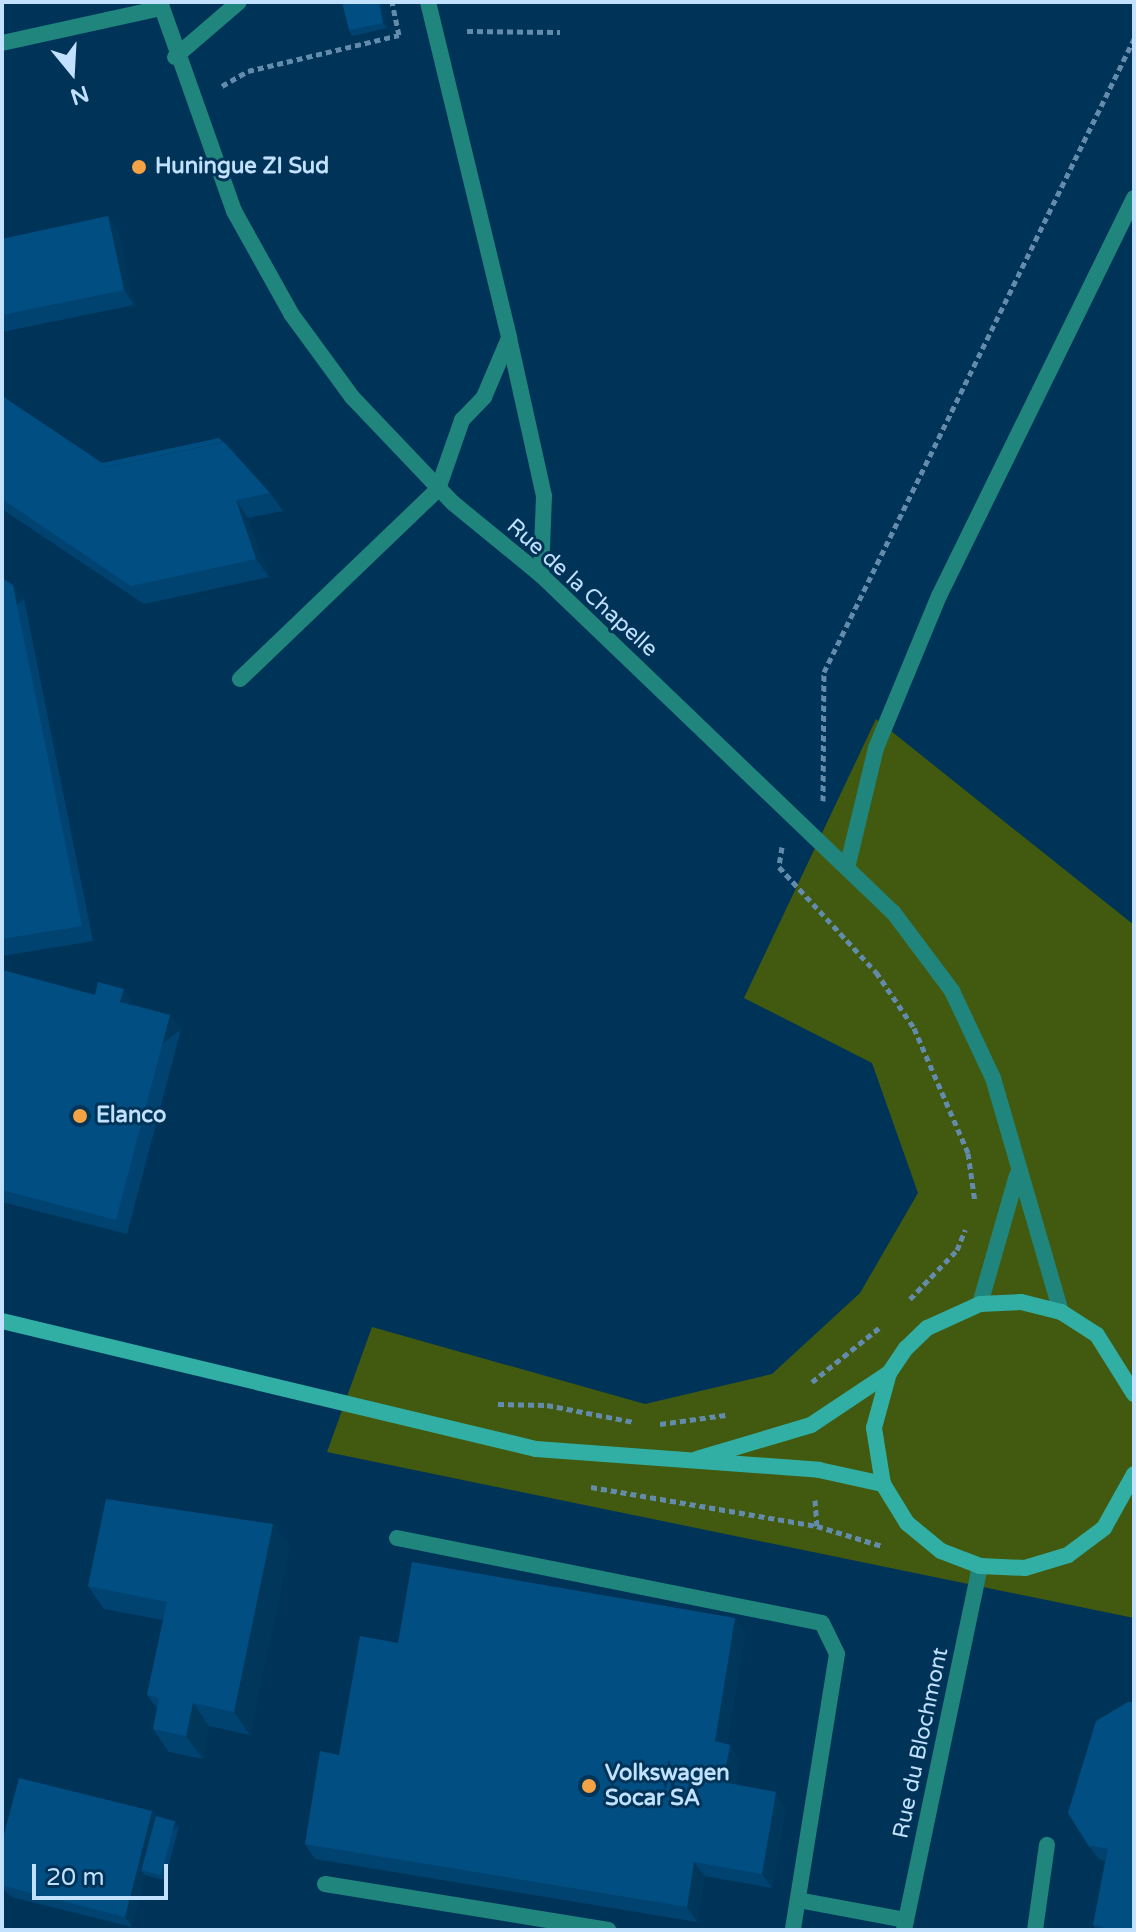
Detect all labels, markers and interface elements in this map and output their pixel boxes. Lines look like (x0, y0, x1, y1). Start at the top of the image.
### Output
north arrow (32, 32, 112, 112)
text: N (67, 80, 92, 110)
place label: Huningue ZI Sud (155, 154, 329, 180)
marker: Huningue ZI Sud (130, 158, 148, 176)
street label: Rue de la Chapelle (501, 513, 663, 663)
place label: Elanco (96, 1103, 166, 1129)
marker: Elanco (71, 1107, 89, 1125)
street label: Rue du Blochmont (888, 1645, 954, 1841)
place label: Volkswagen Socar SA (605, 1760, 730, 1812)
marker: Volkswagen Socar SA (580, 1777, 598, 1795)
scale bar (36, 1848, 172, 1898)
text: 20 m (46, 1863, 104, 1892)

